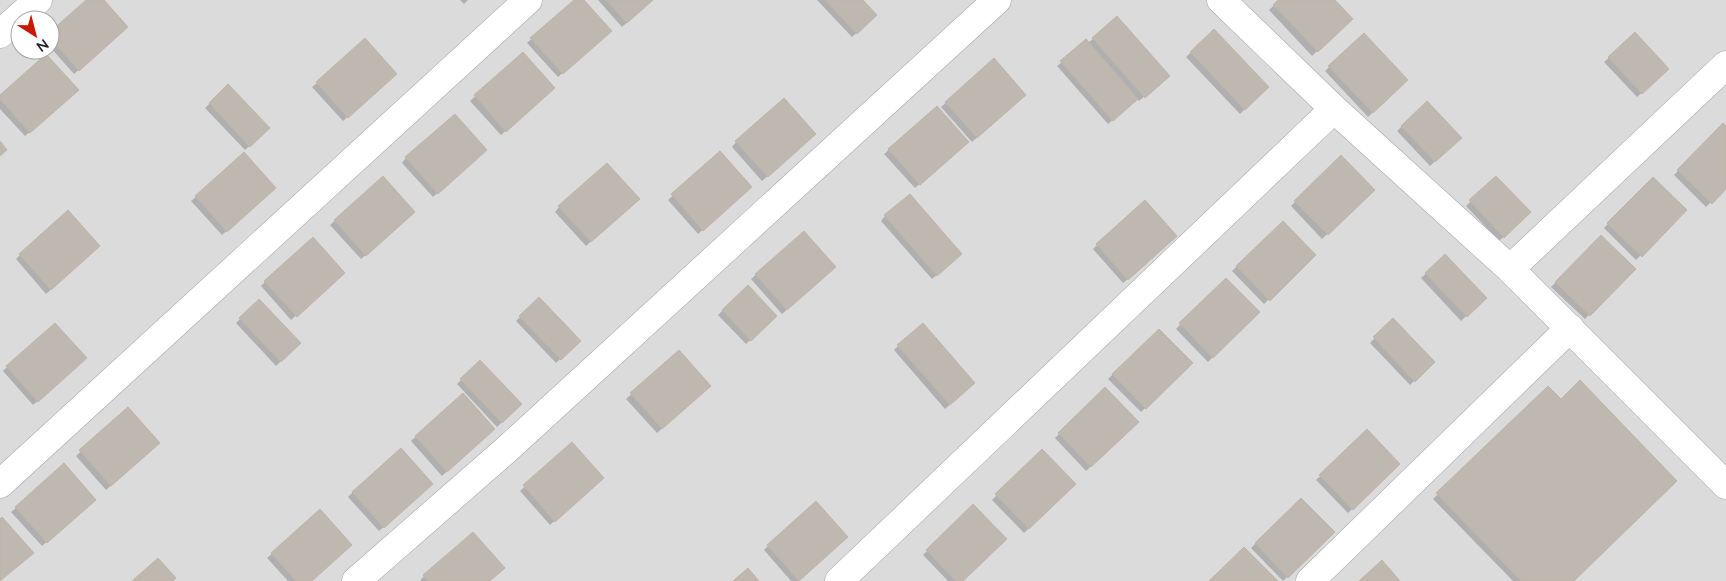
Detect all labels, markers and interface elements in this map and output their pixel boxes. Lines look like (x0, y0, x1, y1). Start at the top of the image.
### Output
north arrow (10, 10, 60, 60)
text: N (34, 36, 52, 56)

